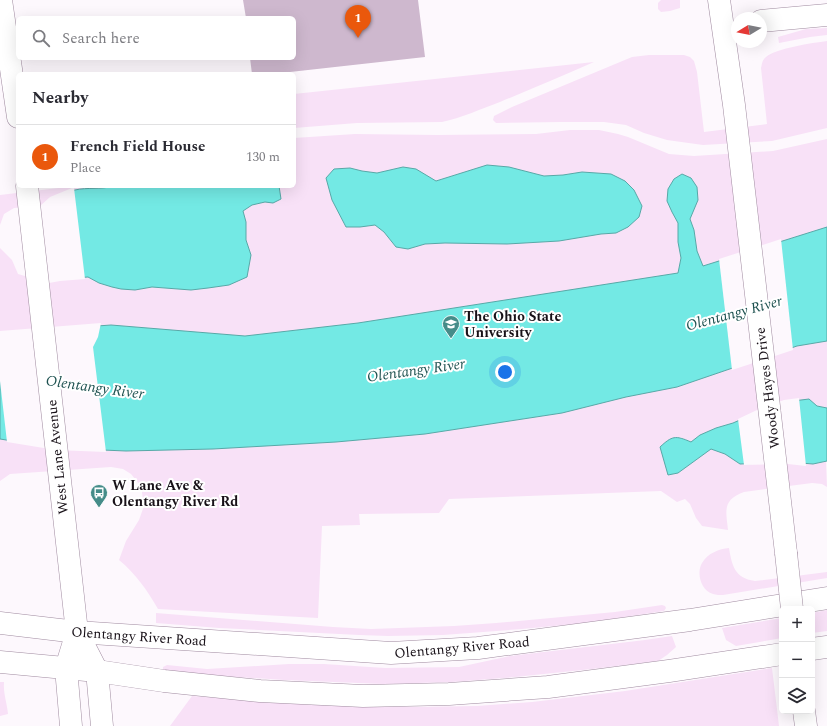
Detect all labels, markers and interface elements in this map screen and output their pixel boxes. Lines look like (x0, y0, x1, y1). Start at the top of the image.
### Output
pin: 1 (345, 5, 371, 38)
north arrow (731, 12, 767, 48)
search box (16, 16, 296, 60)
icon: search (30, 27, 52, 49)
text: Search here (62, 27, 140, 50)
text: Nearby (32, 85, 88, 111)
text: French Field House (70, 135, 205, 158)
text: 1 (41, 147, 49, 167)
text: 130 m (246, 147, 280, 167)
text: Place (70, 158, 101, 178)
water label: Olentangy River (683, 289, 786, 337)
place label: The Ohio State University (464, 306, 561, 343)
school or university icon: The Ohio State University (441, 314, 461, 339)
street label: Woody Hayes Drive (750, 326, 785, 450)
water label: Olentangy River (365, 352, 467, 389)
your location (495, 362, 515, 382)
water label: Olentangy River (44, 369, 146, 406)
street label: West Lane Avenue (41, 398, 74, 515)
place label: W Lane Ave & Olentangy River Rd (112, 475, 238, 512)
bus stop icon: W Lane Ave & Olentangy River Rd (89, 483, 109, 508)
map controls (779, 606, 815, 714)
button: + (779, 606, 815, 642)
street label: Olentangy River Road (70, 621, 208, 652)
street label: Olentangy River Road (393, 631, 531, 664)
button: − (779, 642, 815, 678)
button: layers (779, 678, 815, 714)

